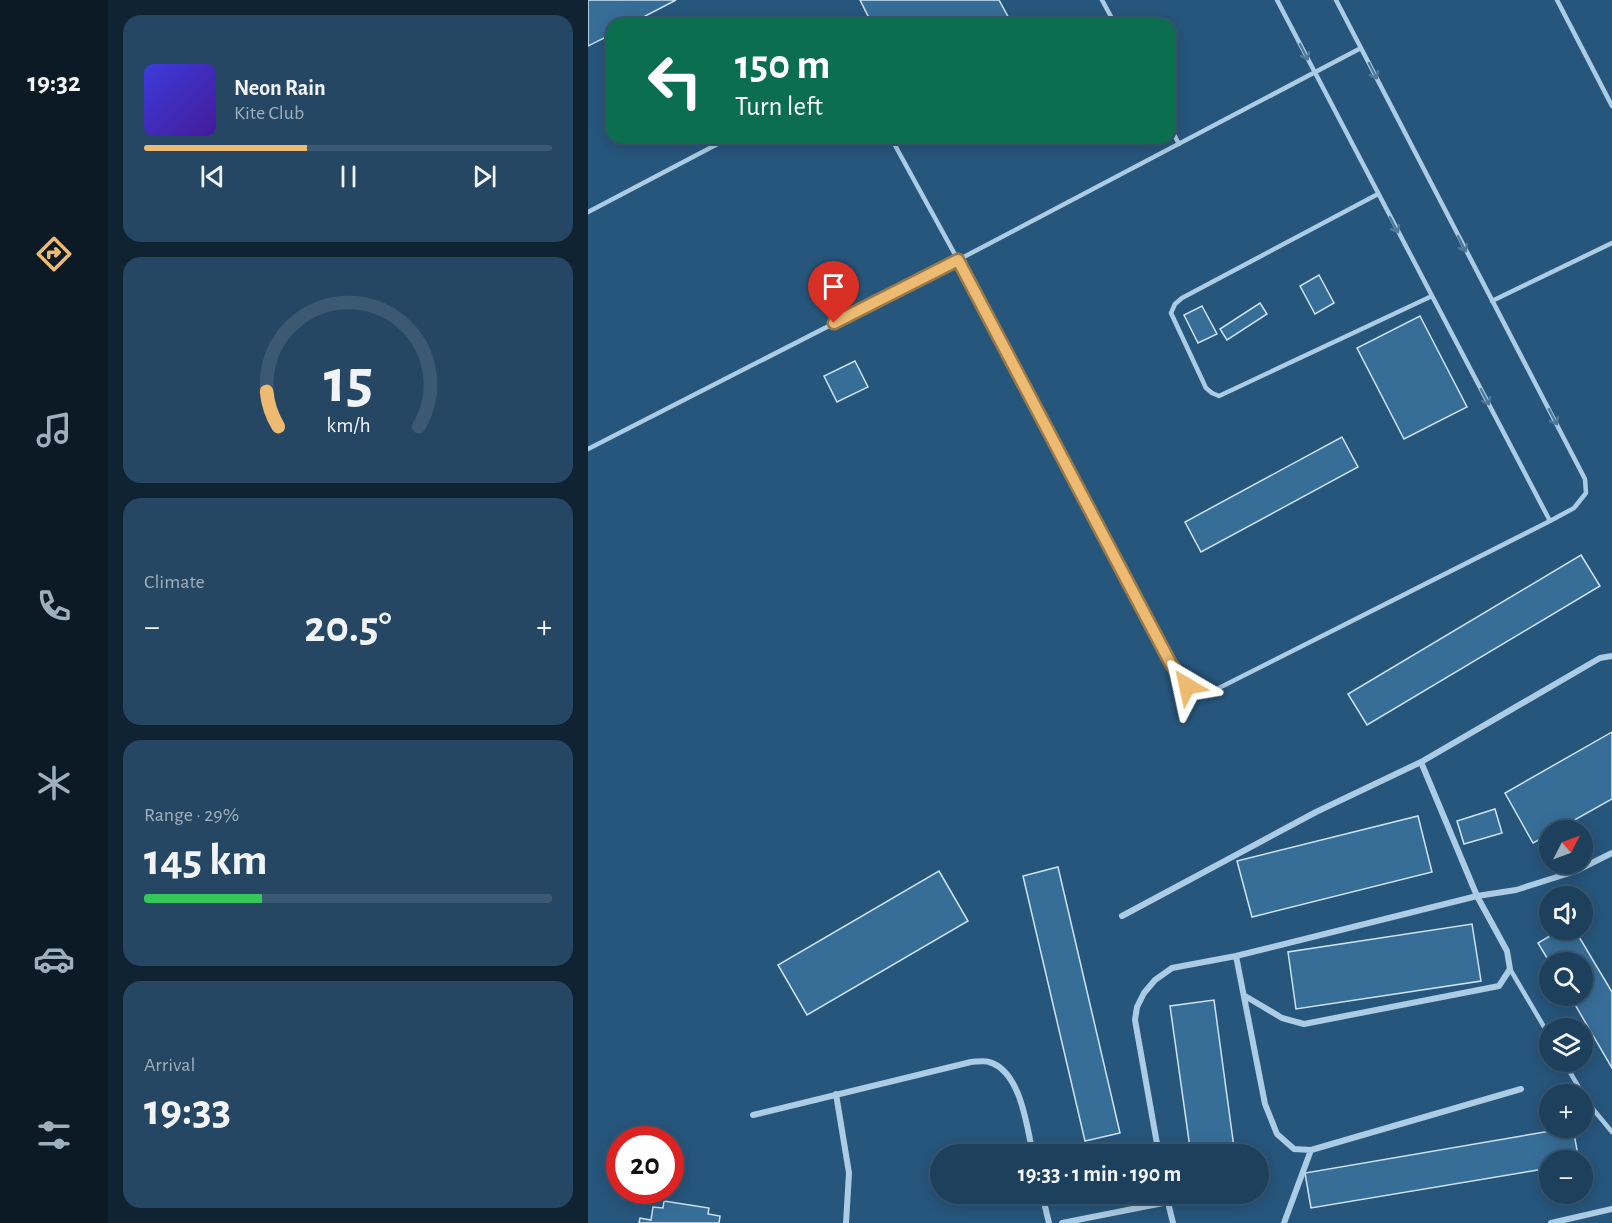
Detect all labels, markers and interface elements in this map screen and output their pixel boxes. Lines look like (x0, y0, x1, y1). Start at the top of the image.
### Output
icon: left (636, 42, 714, 120)
one-way arrow (1298, 43, 1310, 60)
text: 150 m (735, 44, 830, 86)
one-way arrow (1367, 61, 1379, 79)
text: 19:32 (27, 69, 81, 96)
text: Neon Rain (234, 77, 326, 99)
text: Turn left (735, 93, 823, 120)
text: Kite Club (234, 103, 304, 123)
icon: previous (196, 160, 229, 193)
icon: pause (332, 160, 365, 193)
icon: next (468, 160, 501, 193)
one-way arrow (1389, 215, 1401, 233)
icon: directions (33, 233, 75, 275)
one-way arrow (1457, 234, 1469, 252)
pin (808, 261, 859, 323)
icon: arrive (817, 270, 850, 303)
text: 15 (323, 351, 373, 413)
one-way arrow (1480, 388, 1491, 406)
one-way arrow (1547, 407, 1559, 425)
icon: music (33, 409, 75, 451)
text: km/h (326, 415, 370, 436)
text: Climate (144, 572, 205, 592)
icon: phone (33, 585, 75, 627)
text: 20.5° (304, 605, 392, 650)
text: − (144, 611, 160, 644)
text: + (536, 611, 552, 644)
position arrow (1155, 654, 1219, 718)
icon: climate (33, 762, 75, 804)
text: Range · 29% (144, 805, 239, 825)
north arrow (1539, 820, 1593, 874)
map controls (1539, 820, 1593, 1204)
text: 145 km (144, 838, 268, 883)
button: sound (1539, 886, 1593, 940)
icon: car (33, 938, 75, 980)
button: search (1539, 952, 1593, 1006)
button: layers (1539, 1018, 1593, 1072)
text: Arrival (144, 1055, 195, 1075)
button: + (1539, 1084, 1593, 1138)
text: 19:33 (144, 1088, 231, 1133)
icon: filters (33, 1114, 75, 1156)
speed limit sign: 20 (606, 1126, 684, 1204)
button: − (1539, 1150, 1593, 1204)
text: 19:33 · 1 min · 190 m (1018, 1163, 1181, 1185)

